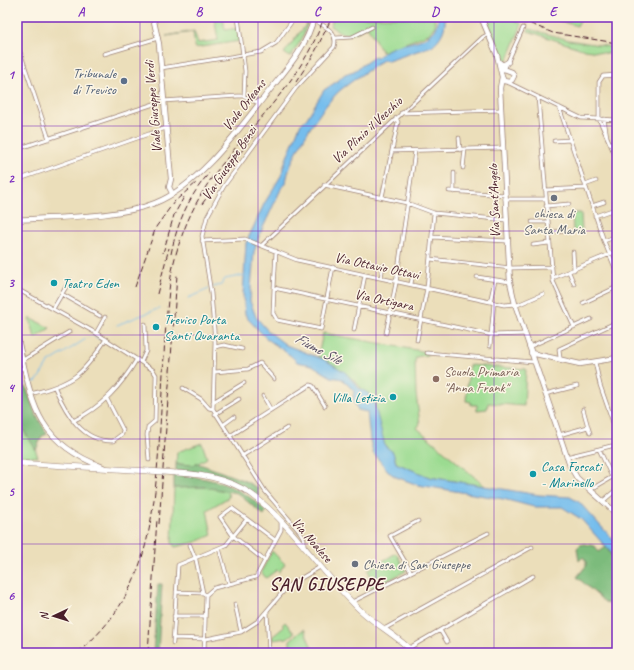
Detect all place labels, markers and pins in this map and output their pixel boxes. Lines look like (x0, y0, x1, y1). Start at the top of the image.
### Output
place label: Tribunale di Treviso (72, 65, 117, 98)
marker: Tribunale di Treviso (119, 76, 129, 86)
marker: chiesa di Santa Maria (549, 193, 559, 203)
place label: chiesa di Santa Maria (523, 205, 586, 238)
place label: Teatro Eden (62, 275, 120, 292)
marker: Teatro Eden (49, 278, 59, 288)
place label: Treviso Porta Santi Quaranta (164, 311, 240, 344)
marker: Treviso Porta Santi Quaranta (151, 322, 161, 332)
place label: Scuola Primaria "Anna Frank" (444, 363, 519, 396)
marker: Scuola Primaria "Anna Frank" (431, 374, 441, 384)
place label: Villa Letizia (331, 389, 386, 406)
marker: Villa Letizia (388, 392, 398, 402)
place label: Casa Fossati - Marinello (541, 458, 604, 491)
marker: Casa Fossati - Marinello (528, 469, 538, 479)
place label: Chiesa di San Giuseppe (363, 556, 471, 573)
marker: Chiesa di San Giuseppe (350, 559, 360, 569)

